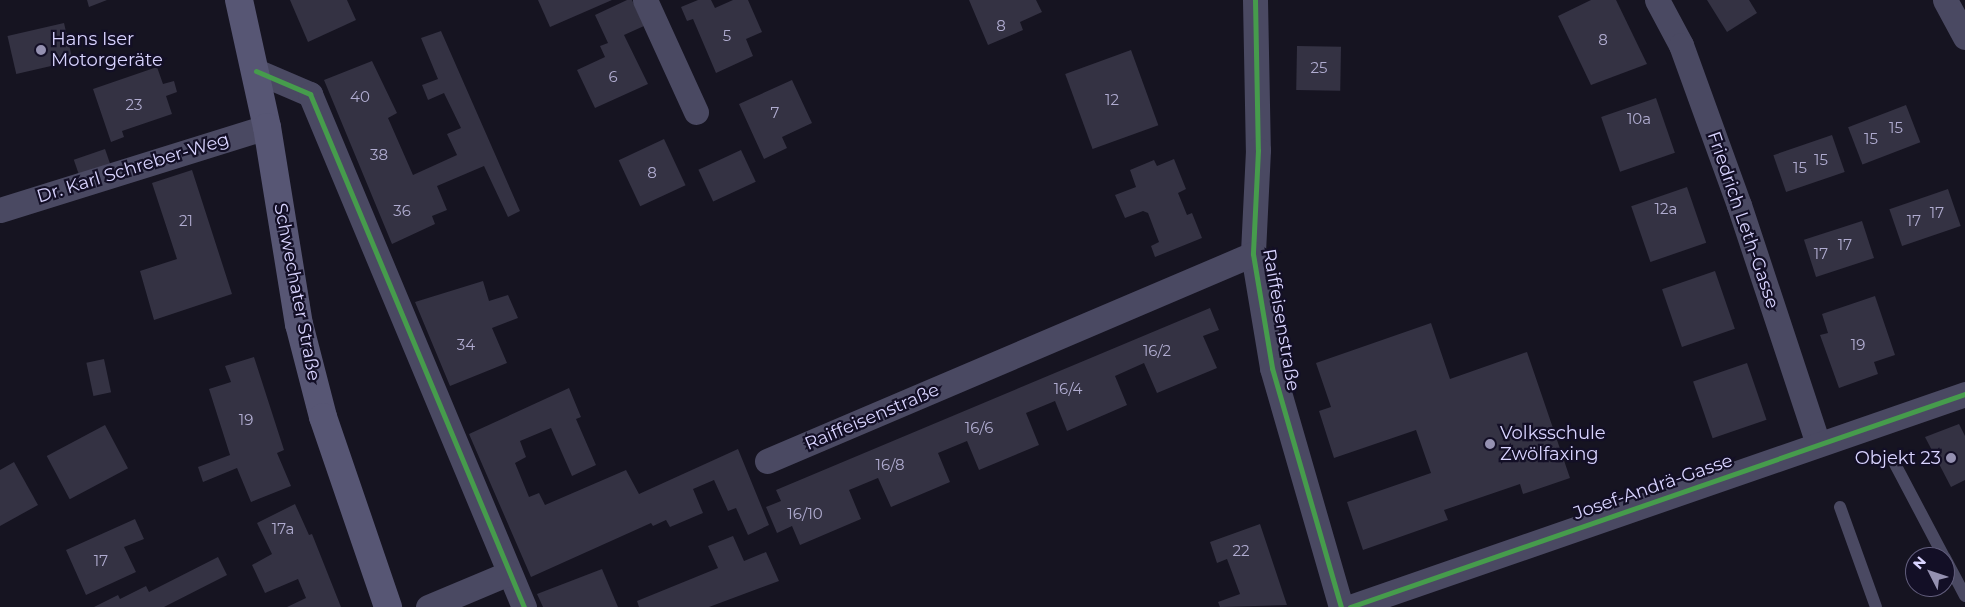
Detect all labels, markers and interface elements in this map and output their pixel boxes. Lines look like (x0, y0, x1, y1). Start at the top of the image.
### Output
house number: 8 (996, 17, 1006, 35)
house number: 5 (723, 27, 731, 45)
place label: Hans Iser Motorgeräte (51, 29, 163, 72)
house number: 8 (1598, 31, 1608, 49)
marker: Hans Iser Motorgeräte (35, 44, 47, 56)
house number: 25 (1310, 59, 1328, 77)
house number: 6 (608, 68, 618, 86)
house number: 40 (350, 88, 370, 106)
house number: 12 (1105, 91, 1119, 109)
house number: 23 (126, 96, 142, 114)
house number: 7 (771, 104, 779, 122)
house number: 10a (1627, 110, 1651, 128)
house number: 15 (1889, 119, 1903, 137)
street label: Dr. Karl Schreber-Weg (34, 128, 232, 208)
street label: Friedrich Leth-Gasse (1703, 129, 1783, 311)
house number: 15 (1864, 130, 1878, 148)
house number: 38 (370, 146, 388, 164)
house number: 15 (1814, 151, 1828, 169)
house number: 15 (1793, 159, 1807, 177)
house number: 8 (647, 164, 657, 182)
house number: 12a (1655, 200, 1677, 218)
street label: Schwechater Straße (269, 201, 325, 383)
house number: 36 (393, 202, 411, 220)
house number: 17 (1930, 204, 1944, 222)
house number: 21 (179, 212, 193, 230)
house number: 17 (1907, 212, 1921, 230)
house number: 17 (1838, 236, 1852, 254)
house number: 17 (1814, 245, 1828, 263)
street label: Raiffeisenstraße (1258, 247, 1304, 393)
house number: 34 (457, 336, 475, 354)
house number: 19 (1851, 336, 1865, 354)
house number: 16/2 (1143, 342, 1171, 360)
street label: Raiffeisenstraße (801, 379, 943, 455)
house number: 16/4 (1054, 380, 1082, 398)
house number: 19 (239, 411, 253, 429)
house number: 16/6 (965, 419, 993, 437)
place label: Volksschule Zwölfaxing (1500, 423, 1606, 466)
marker: Volksschule Zwölfaxing (1484, 438, 1496, 450)
place label: Objekt 23 (1855, 447, 1941, 469)
street label: Josef-Andrä-Gasse (1571, 450, 1735, 524)
marker: Objekt 23 (1945, 452, 1957, 464)
house number: 16/8 (876, 456, 904, 474)
house number: 16/10 (787, 505, 823, 523)
house number: 17a (272, 520, 294, 538)
house number: 22 (1232, 542, 1250, 560)
north arrow (1905, 547, 1955, 597)
house number: 17 (94, 552, 108, 570)
text: N (1909, 553, 1930, 573)

